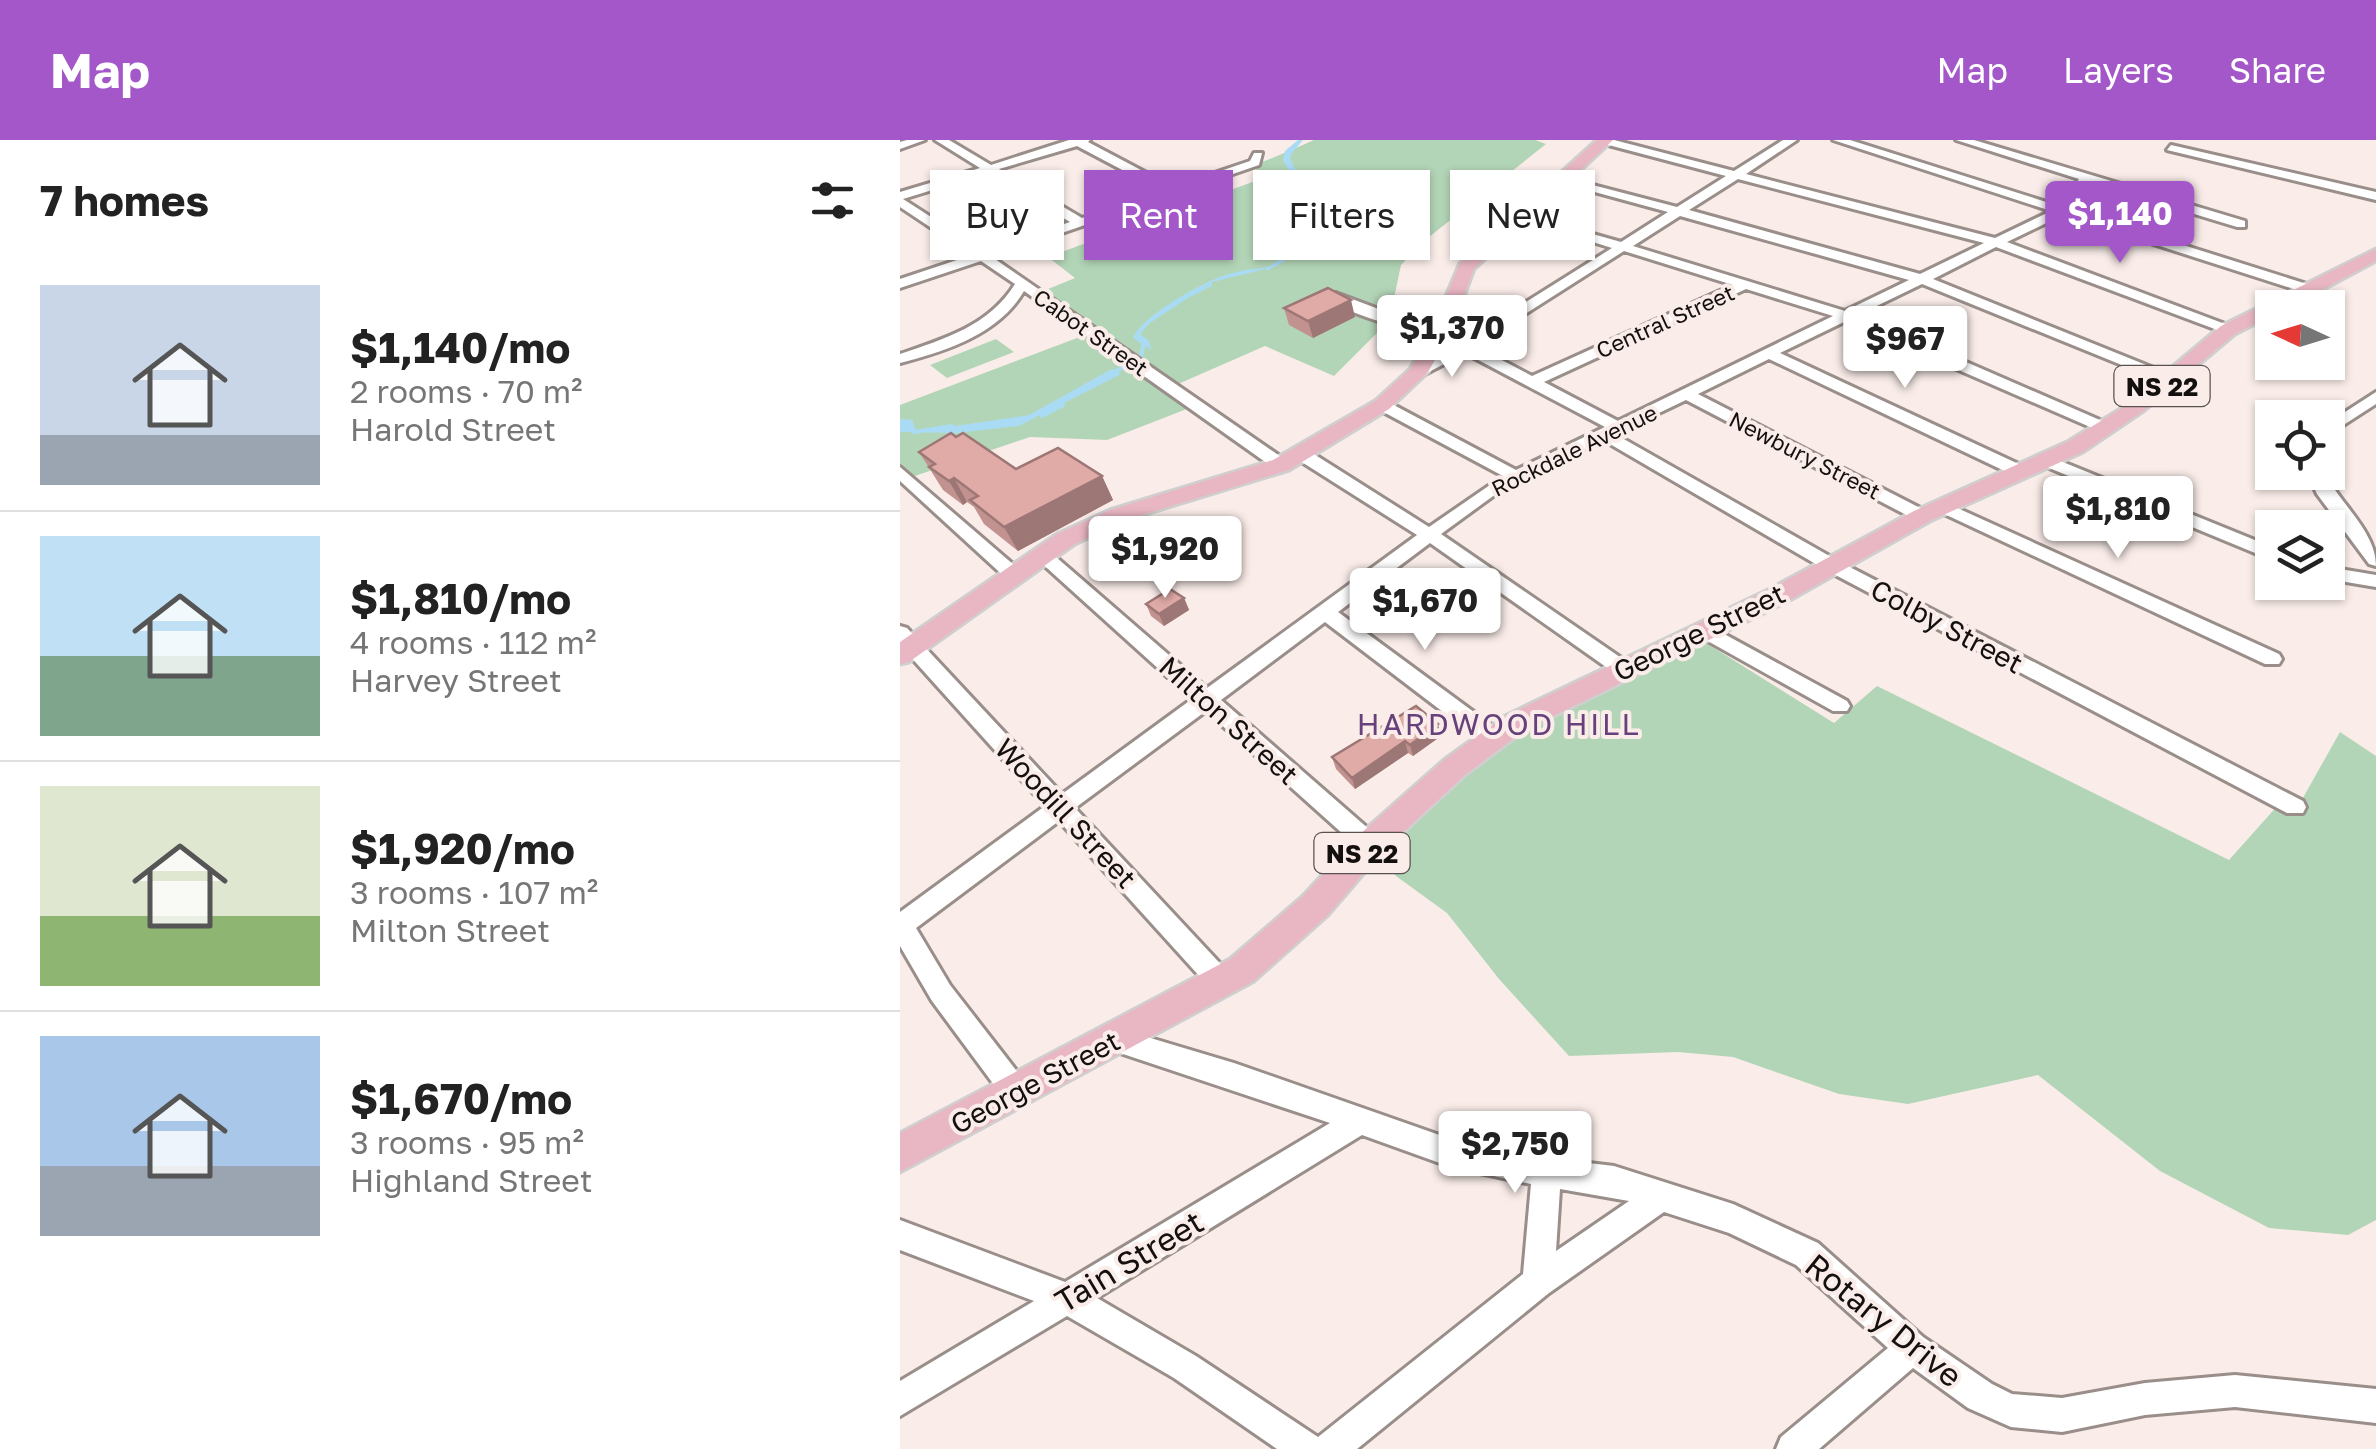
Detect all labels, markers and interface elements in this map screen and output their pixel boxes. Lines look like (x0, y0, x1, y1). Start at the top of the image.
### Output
text: Map (50, 41, 150, 99)
text: Map (1937, 49, 2008, 91)
text: Layers (2063, 49, 2174, 91)
text: Share (2229, 49, 2326, 91)
chip: Buy (930, 170, 1064, 260)
chip: Rent (1084, 170, 1233, 260)
chip: Filters (1253, 170, 1430, 260)
chip: New (1450, 170, 1595, 260)
icon: filters (805, 173, 860, 228)
text: 7 homes (40, 175, 209, 225)
pin: $1,140 (2039, 181, 2201, 266)
text: $1,140 (2067, 194, 2173, 232)
street label: Central Street (1592, 279, 1738, 363)
street label: Cabot Street (1029, 283, 1153, 381)
north arrow (2255, 290, 2345, 380)
map controls (2255, 290, 2345, 600)
pin: $1,370 (1371, 295, 1533, 380)
pin: $967 (1846, 306, 1964, 391)
text: $1,370 (1399, 308, 1505, 346)
text: $967 (1865, 319, 1945, 357)
text: $1,140/mo (350, 322, 571, 372)
icon: home (120, 325, 240, 445)
road number: NS 22 (2114, 366, 2210, 406)
text: 2 rooms · 70 m² (350, 372, 583, 410)
street label: Rockdale Avenue (1487, 398, 1661, 502)
button: locate (2255, 400, 2345, 490)
street label: Newbury Street (1725, 405, 1885, 505)
text: Harold Street (350, 410, 556, 448)
pin: $1,810 (2037, 476, 2199, 561)
text: $1,810 (2065, 489, 2171, 527)
button: layers (2255, 510, 2345, 600)
pin: $1,920 (1084, 516, 1246, 601)
text: $1,920 (1111, 529, 1219, 567)
pin: $1,670 (1344, 568, 1506, 653)
street label: Colby Street (1866, 572, 2028, 680)
text: $1,810/mo (350, 573, 571, 623)
icon: home (120, 576, 240, 696)
street label: George Street (1608, 576, 1790, 688)
text: $1,670 (1372, 581, 1478, 619)
text: 4 rooms · 112 m² (350, 623, 596, 661)
street label: Milton Street (1153, 649, 1305, 791)
text: Harvey Street (350, 661, 562, 699)
district label: HARDWOOD HILL (1357, 706, 1641, 742)
street label: Woodill Street (988, 732, 1144, 894)
text: $1,920/mo (350, 823, 575, 873)
icon: home (120, 826, 240, 946)
road number: NS 22 (1314, 833, 1410, 873)
text: 3 rooms · 107 m² (350, 873, 598, 911)
text: Milton Street (350, 911, 550, 949)
street label: George Street (945, 1024, 1125, 1140)
text: $1,670/mo (350, 1073, 572, 1123)
icon: home (120, 1076, 240, 1196)
pin: $2,750 (1434, 1111, 1596, 1196)
text: 3 rooms · 95 m² (350, 1123, 584, 1161)
text: $2,750 (1461, 1124, 1569, 1162)
text: Highland Street (350, 1161, 593, 1199)
street label: Tain Street (1048, 1202, 1210, 1320)
street label: Rotary Drive (1798, 1245, 1970, 1395)

